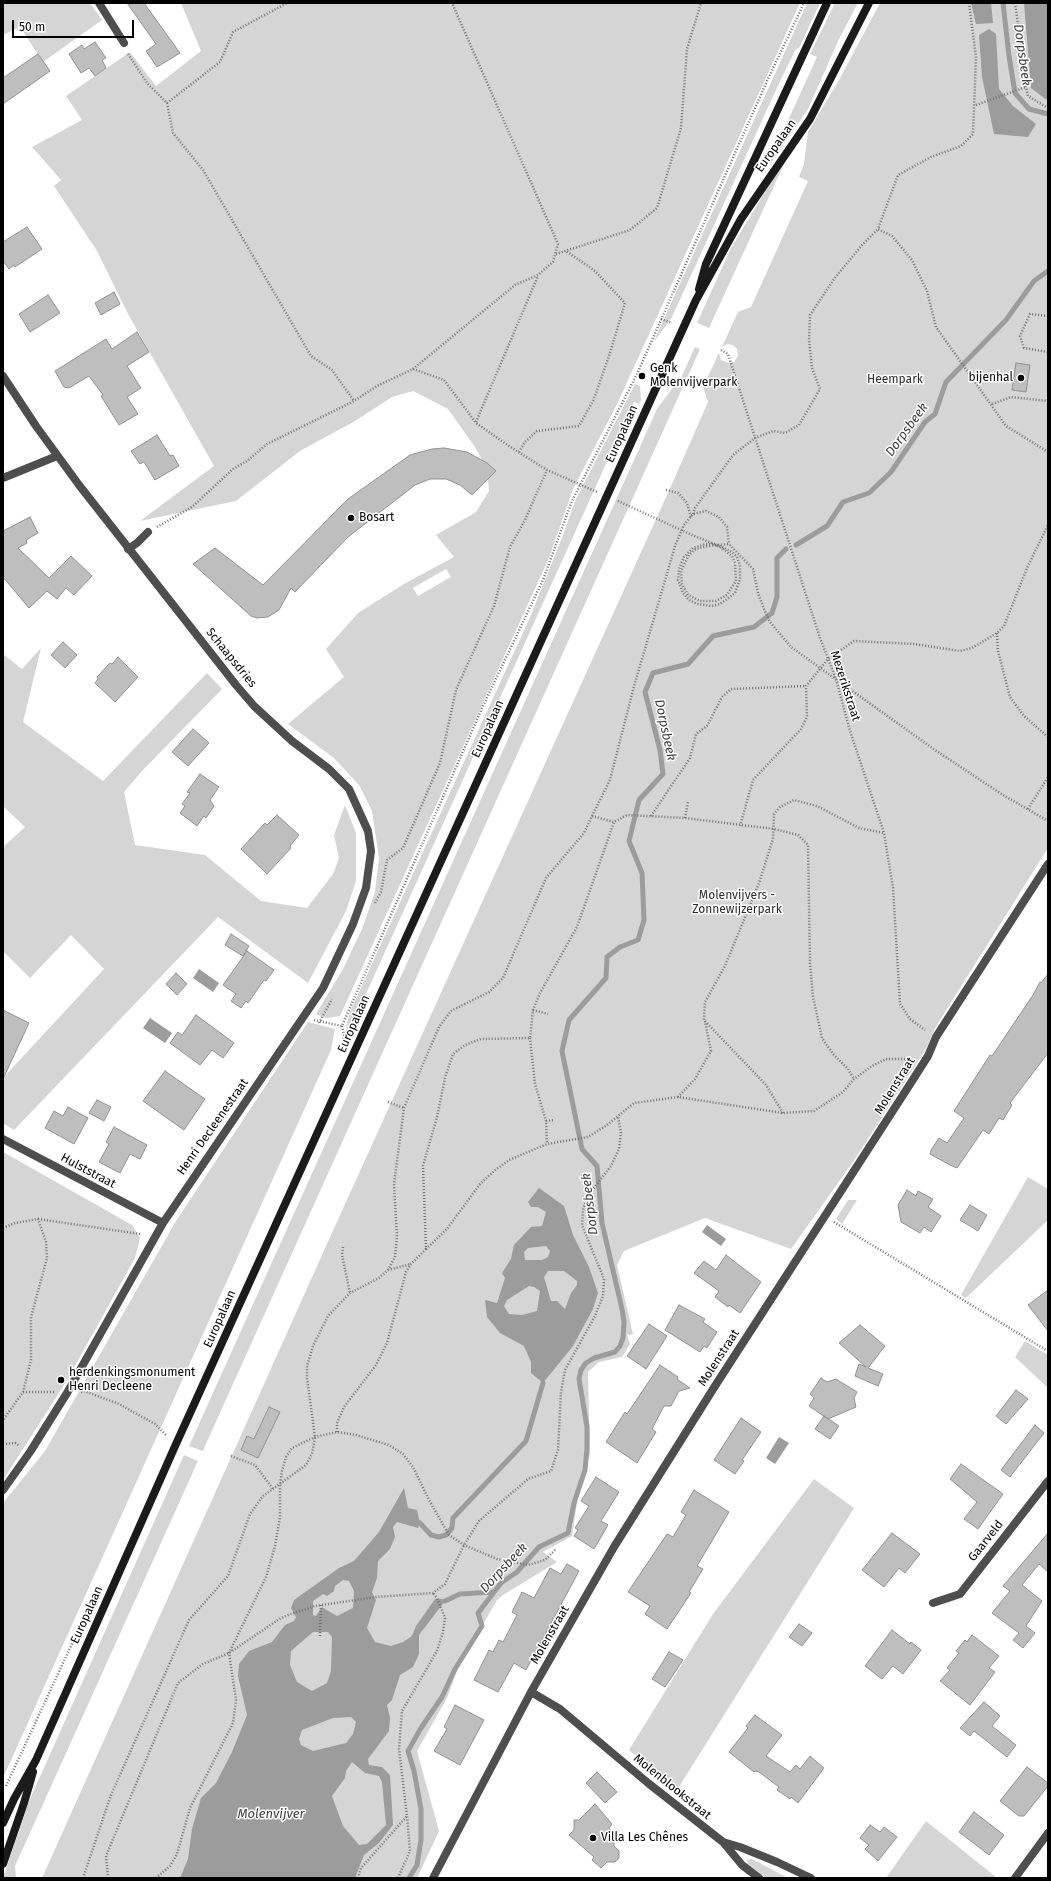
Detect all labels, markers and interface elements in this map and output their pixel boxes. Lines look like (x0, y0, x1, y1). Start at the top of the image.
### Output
scale bar (14, 12, 136, 38)
text: 50 m (19, 20, 45, 34)
water label: Dorpsbeek (1010, 23, 1034, 87)
street label: Europalaan (752, 117, 800, 175)
place label: Genk Molenvijverpark (650, 362, 737, 390)
marker: Genk Molenvijverpark (637, 371, 647, 381)
place label: bijenhal (969, 371, 1013, 385)
park label: Heempark (867, 373, 923, 387)
marker: bijenhal (1016, 373, 1026, 383)
water label: Dorpsbeek (882, 400, 932, 460)
street label: Europalaan (603, 403, 641, 465)
place label: Bosart (359, 511, 394, 525)
marker: Bosart (346, 513, 356, 523)
street label: Schaapsdries (203, 625, 259, 691)
street label: Mezerikstraat (827, 649, 863, 723)
street label: Europalaan (469, 698, 507, 760)
water label: Dorpsbeek (651, 698, 679, 762)
park label: Molenvijvers - Zonnewijzerpark (692, 889, 782, 917)
street label: Europalaan (335, 993, 373, 1055)
street label: Molenstraat (872, 1055, 918, 1117)
street label: Henri Decleenestraat (174, 1076, 252, 1178)
street label: Hulststraat (58, 1151, 118, 1191)
water label: Dorpsbeek (578, 1172, 602, 1236)
street label: Europalaan (201, 1288, 239, 1350)
street label: Molenstraat (695, 1327, 743, 1389)
place label: herdenkingsmonument Henri Decleene (69, 1366, 195, 1394)
marker: herdenkingsmonument Henri Decleene (56, 1375, 66, 1385)
street label: Gaarveld (965, 1518, 1007, 1564)
water label: Dorpsbeek (477, 1540, 531, 1596)
street label: Europalaan (68, 1584, 106, 1646)
street label: Molenstraat (528, 1603, 572, 1667)
street label: Molenblookstraat (630, 1751, 714, 1823)
water label: Molenvijver (238, 1806, 304, 1822)
place label: Villa Les Chênes (601, 1831, 688, 1845)
marker: Villa Les Chênes (588, 1833, 598, 1843)

